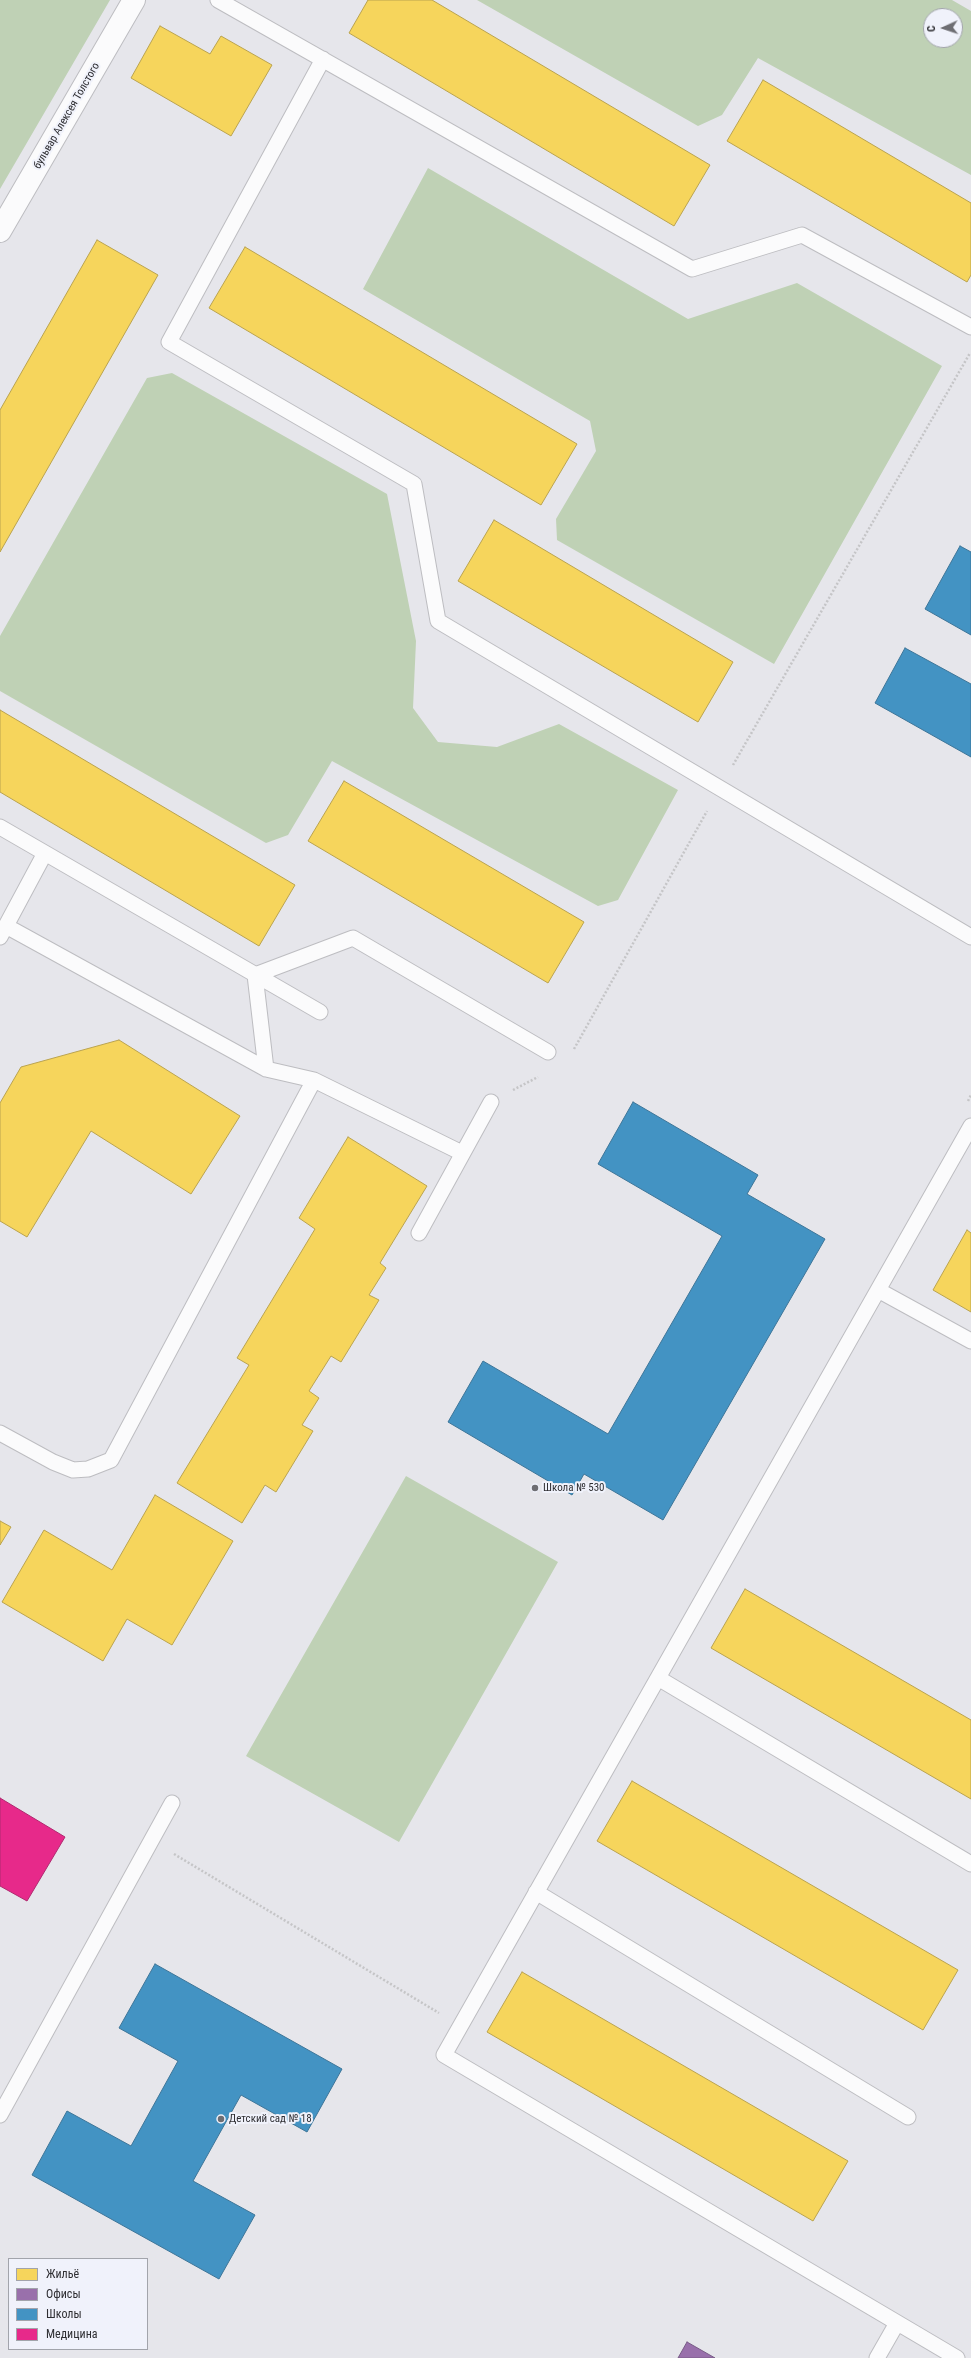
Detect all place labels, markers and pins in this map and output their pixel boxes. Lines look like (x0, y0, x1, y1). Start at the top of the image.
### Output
place label: Школа № 530 (543, 1481, 605, 1495)
marker: Школа № 530 (530, 1483, 540, 1493)
place label: Детский сад № 18 (229, 2112, 312, 2126)
marker: Детский сад № 18 (216, 2114, 226, 2124)

